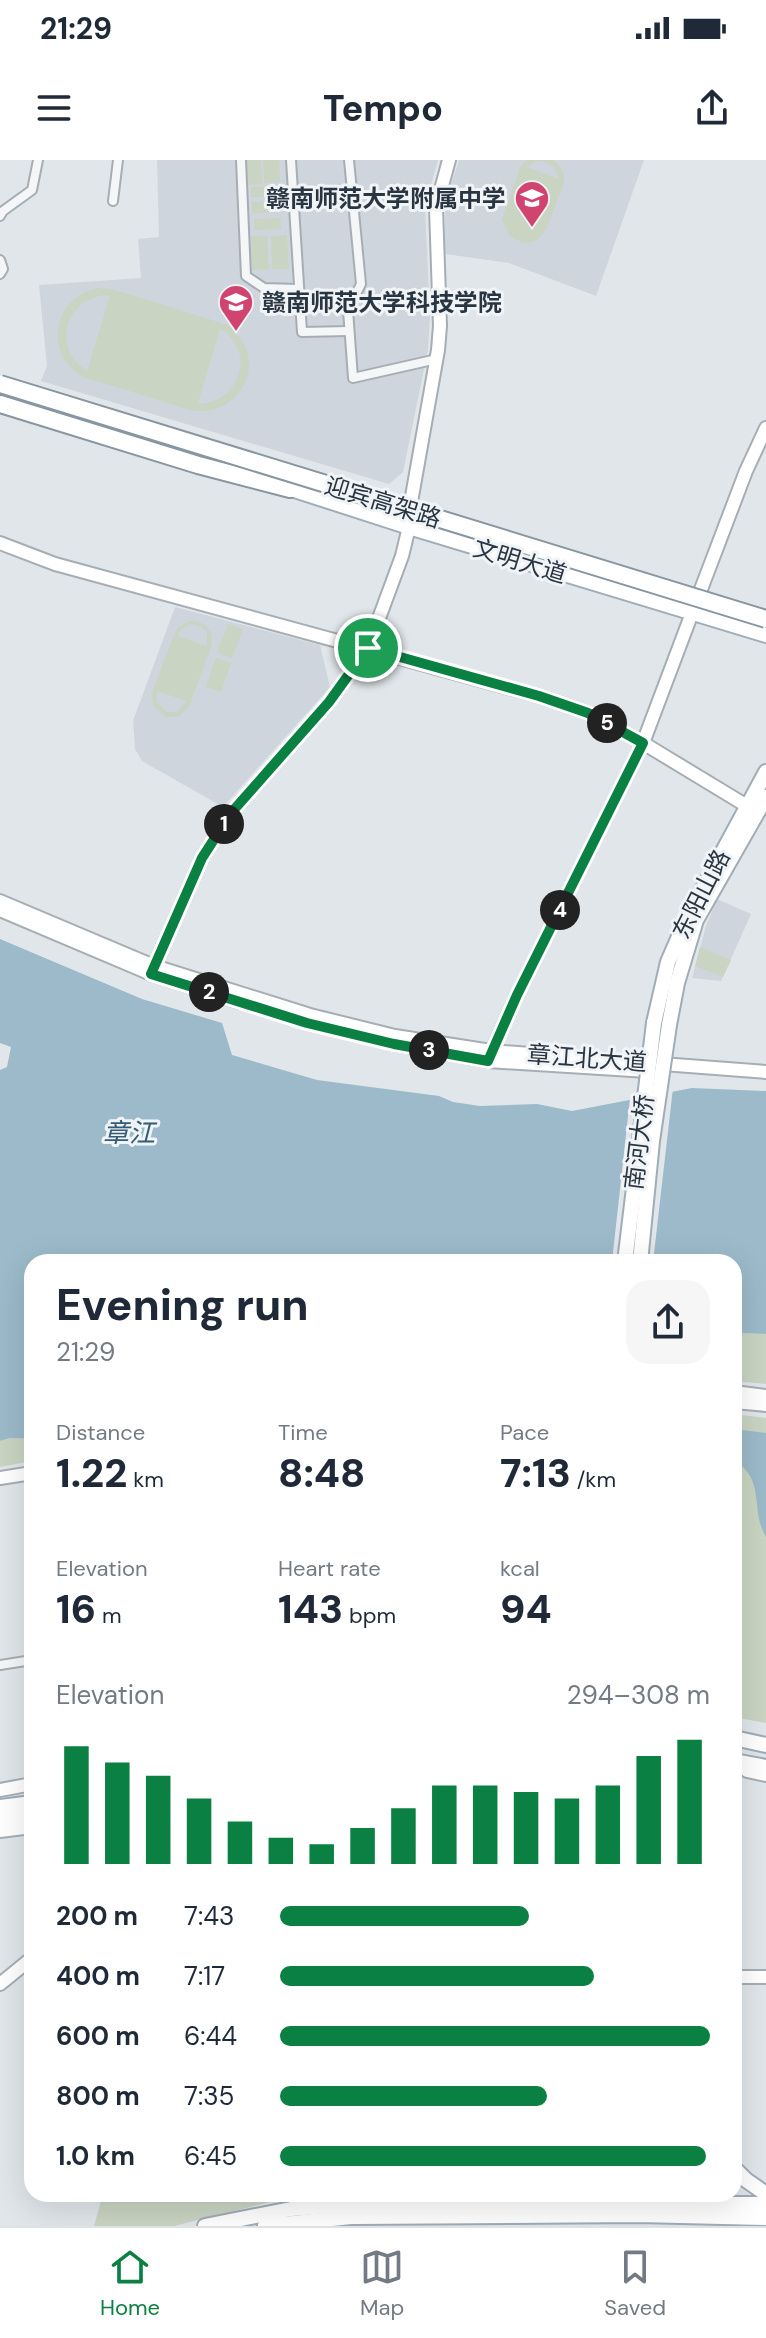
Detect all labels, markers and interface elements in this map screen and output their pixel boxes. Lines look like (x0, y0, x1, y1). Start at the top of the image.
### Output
text: 21:29 (40, 9, 112, 48)
text: Tempo (323, 85, 443, 132)
icon: menu (32, 86, 76, 130)
icon: share (690, 86, 734, 130)
school or university icon: 赣南师范大学附属中学 (513, 179, 551, 229)
place label: 赣南师范大学附属中学 (266, 183, 506, 214)
school or university icon: 赣南师范大学科技学院 (217, 283, 255, 333)
place label: 赣南师范大学科技学院 (262, 287, 502, 318)
street label: 迎宾高架路 (321, 470, 445, 534)
street label: 文明大道 (470, 532, 570, 590)
pin (334, 614, 402, 682)
icon: arrive (346, 626, 390, 670)
pin: 5 (587, 703, 627, 743)
text: 5 (600, 708, 614, 737)
pin: 1 (204, 804, 244, 844)
text: 1 (220, 809, 228, 838)
street label: 东阳山路 (665, 844, 737, 944)
pin: 4 (540, 890, 580, 930)
text: 4 (553, 895, 567, 924)
pin: 2 (189, 972, 229, 1012)
text: 2 (203, 977, 215, 1006)
pin: 3 (409, 1030, 449, 1070)
text: 3 (422, 1035, 436, 1064)
street label: 章江北大道 (526, 1038, 648, 1078)
street label: 南河大桥 (618, 1092, 660, 1192)
water label: 章江 (103, 1116, 158, 1150)
text: Evening run (56, 1276, 309, 1334)
button: share (626, 1280, 710, 1364)
text: 21:29 (56, 1335, 115, 1369)
text: Distance (56, 1418, 145, 1447)
text: Time (278, 1418, 328, 1447)
text: Pace (500, 1418, 549, 1447)
text: 1.22 (56, 1447, 127, 1499)
text: 8:48 (278, 1447, 365, 1499)
text: 7:13 (500, 1447, 571, 1499)
text: km (127, 1465, 164, 1494)
text: /km (571, 1465, 616, 1494)
text: Elevation (56, 1554, 148, 1583)
text: Heart rate (278, 1554, 381, 1583)
text: kcal (500, 1554, 540, 1583)
text: 16 (56, 1583, 96, 1635)
text: 143 (278, 1583, 343, 1635)
text: 94 (500, 1583, 552, 1635)
text: m (96, 1601, 122, 1630)
text: bpm (343, 1601, 396, 1630)
text: Elevation (56, 1678, 164, 1712)
text: 294–308 m (567, 1678, 710, 1712)
text: 200 m (56, 1899, 138, 1933)
text: 7:43 (184, 1899, 234, 1933)
text: 400 m (56, 1959, 140, 1993)
text: 7:17 (184, 1959, 225, 1993)
text: 600 m (56, 2019, 140, 2053)
text: 6:44 (184, 2019, 237, 2053)
text: 800 m (56, 2079, 140, 2113)
text: 7:35 (184, 2079, 234, 2113)
text: 1.0 km (56, 2139, 135, 2173)
text: 6:45 (184, 2139, 237, 2173)
tab: Home (100, 2245, 160, 2322)
tab: Map (360, 2245, 404, 2322)
tab: Saved (604, 2245, 666, 2322)

